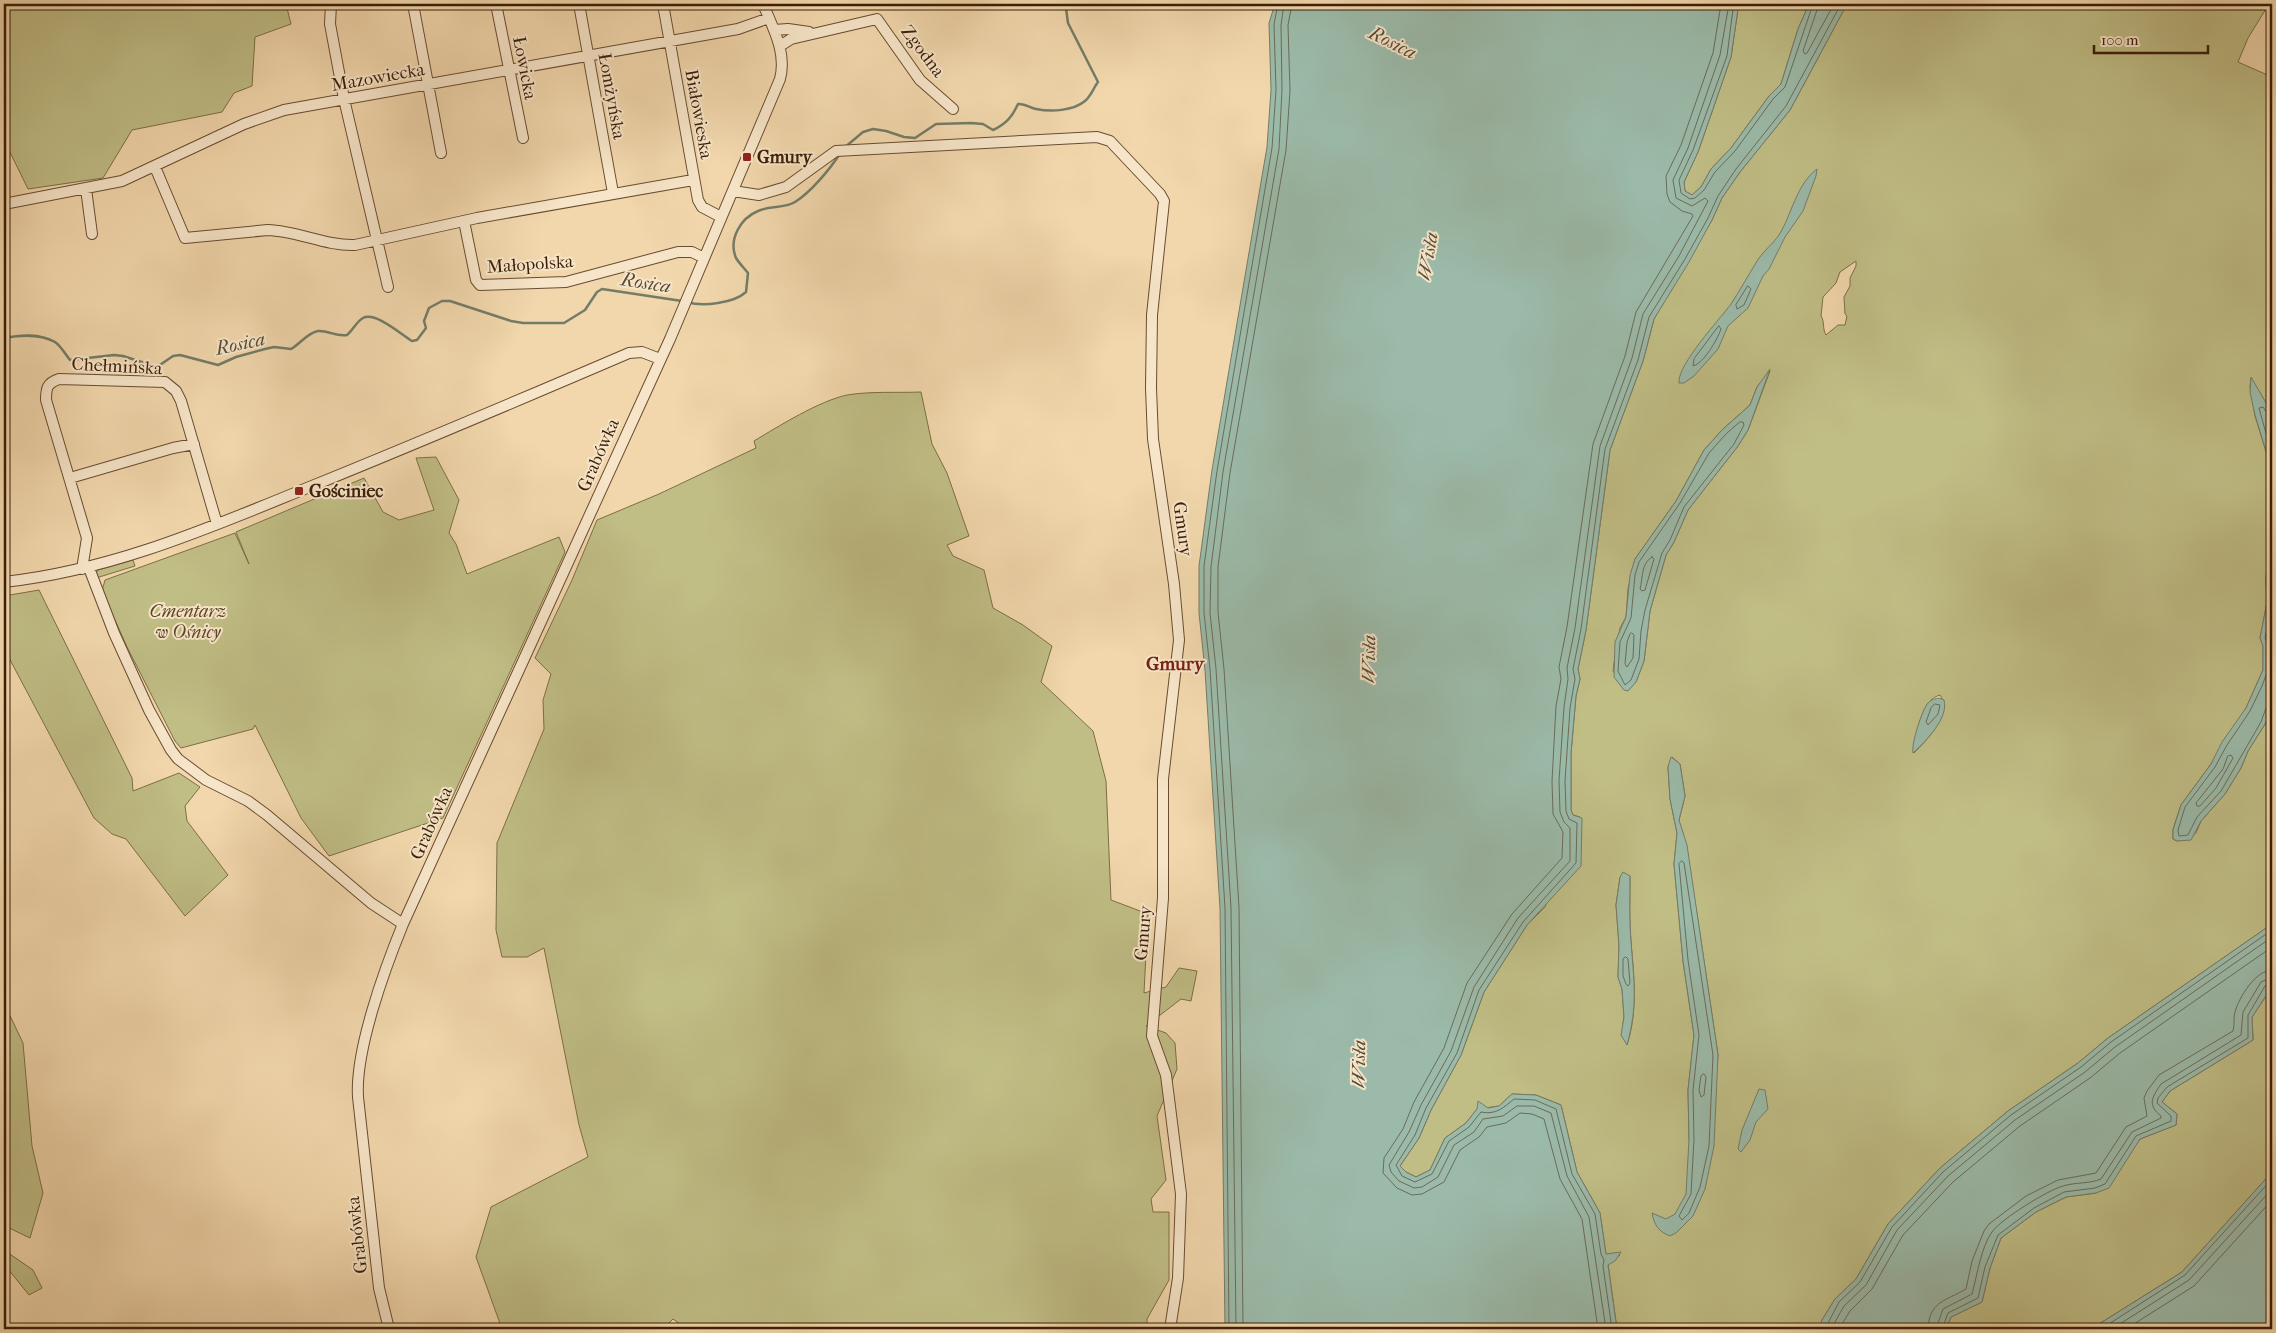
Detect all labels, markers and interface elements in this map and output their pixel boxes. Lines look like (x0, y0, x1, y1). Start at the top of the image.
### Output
street label: Zgodna (896, 21, 949, 82)
water label: Rosica (1363, 21, 1420, 64)
scale bar (2094, 22, 2207, 54)
text: 100 m (2101, 31, 2139, 49)
street label: Łowicka (508, 35, 541, 102)
street label: Łomżyńska (594, 51, 630, 141)
street label: Mazowiecka (330, 59, 427, 96)
street label: Białowieska (680, 68, 717, 161)
place label: Gmury (757, 147, 813, 168)
marker: Gmury (741, 151, 753, 163)
water label: Wisła (1413, 230, 1443, 282)
street label: Małopolska (486, 251, 575, 278)
water label: Rosica (617, 268, 672, 298)
water label: Rosica (212, 328, 267, 360)
street label: Chełmińska (71, 354, 164, 379)
street label: Grabówka (573, 415, 624, 495)
place label: Gościniec (309, 481, 383, 502)
marker: Gościniec (293, 485, 305, 497)
street label: Gmury (1168, 500, 1197, 559)
park label: Cmentarz w Ośnicy (150, 601, 226, 643)
water label: Wisła (1358, 635, 1380, 683)
district label: Gmury (1146, 653, 1205, 675)
street label: Grabówka (406, 783, 457, 863)
street label: Gmury (1131, 903, 1156, 961)
water label: Wisła (1348, 1040, 1370, 1088)
street label: Grabówka (343, 1195, 372, 1275)

